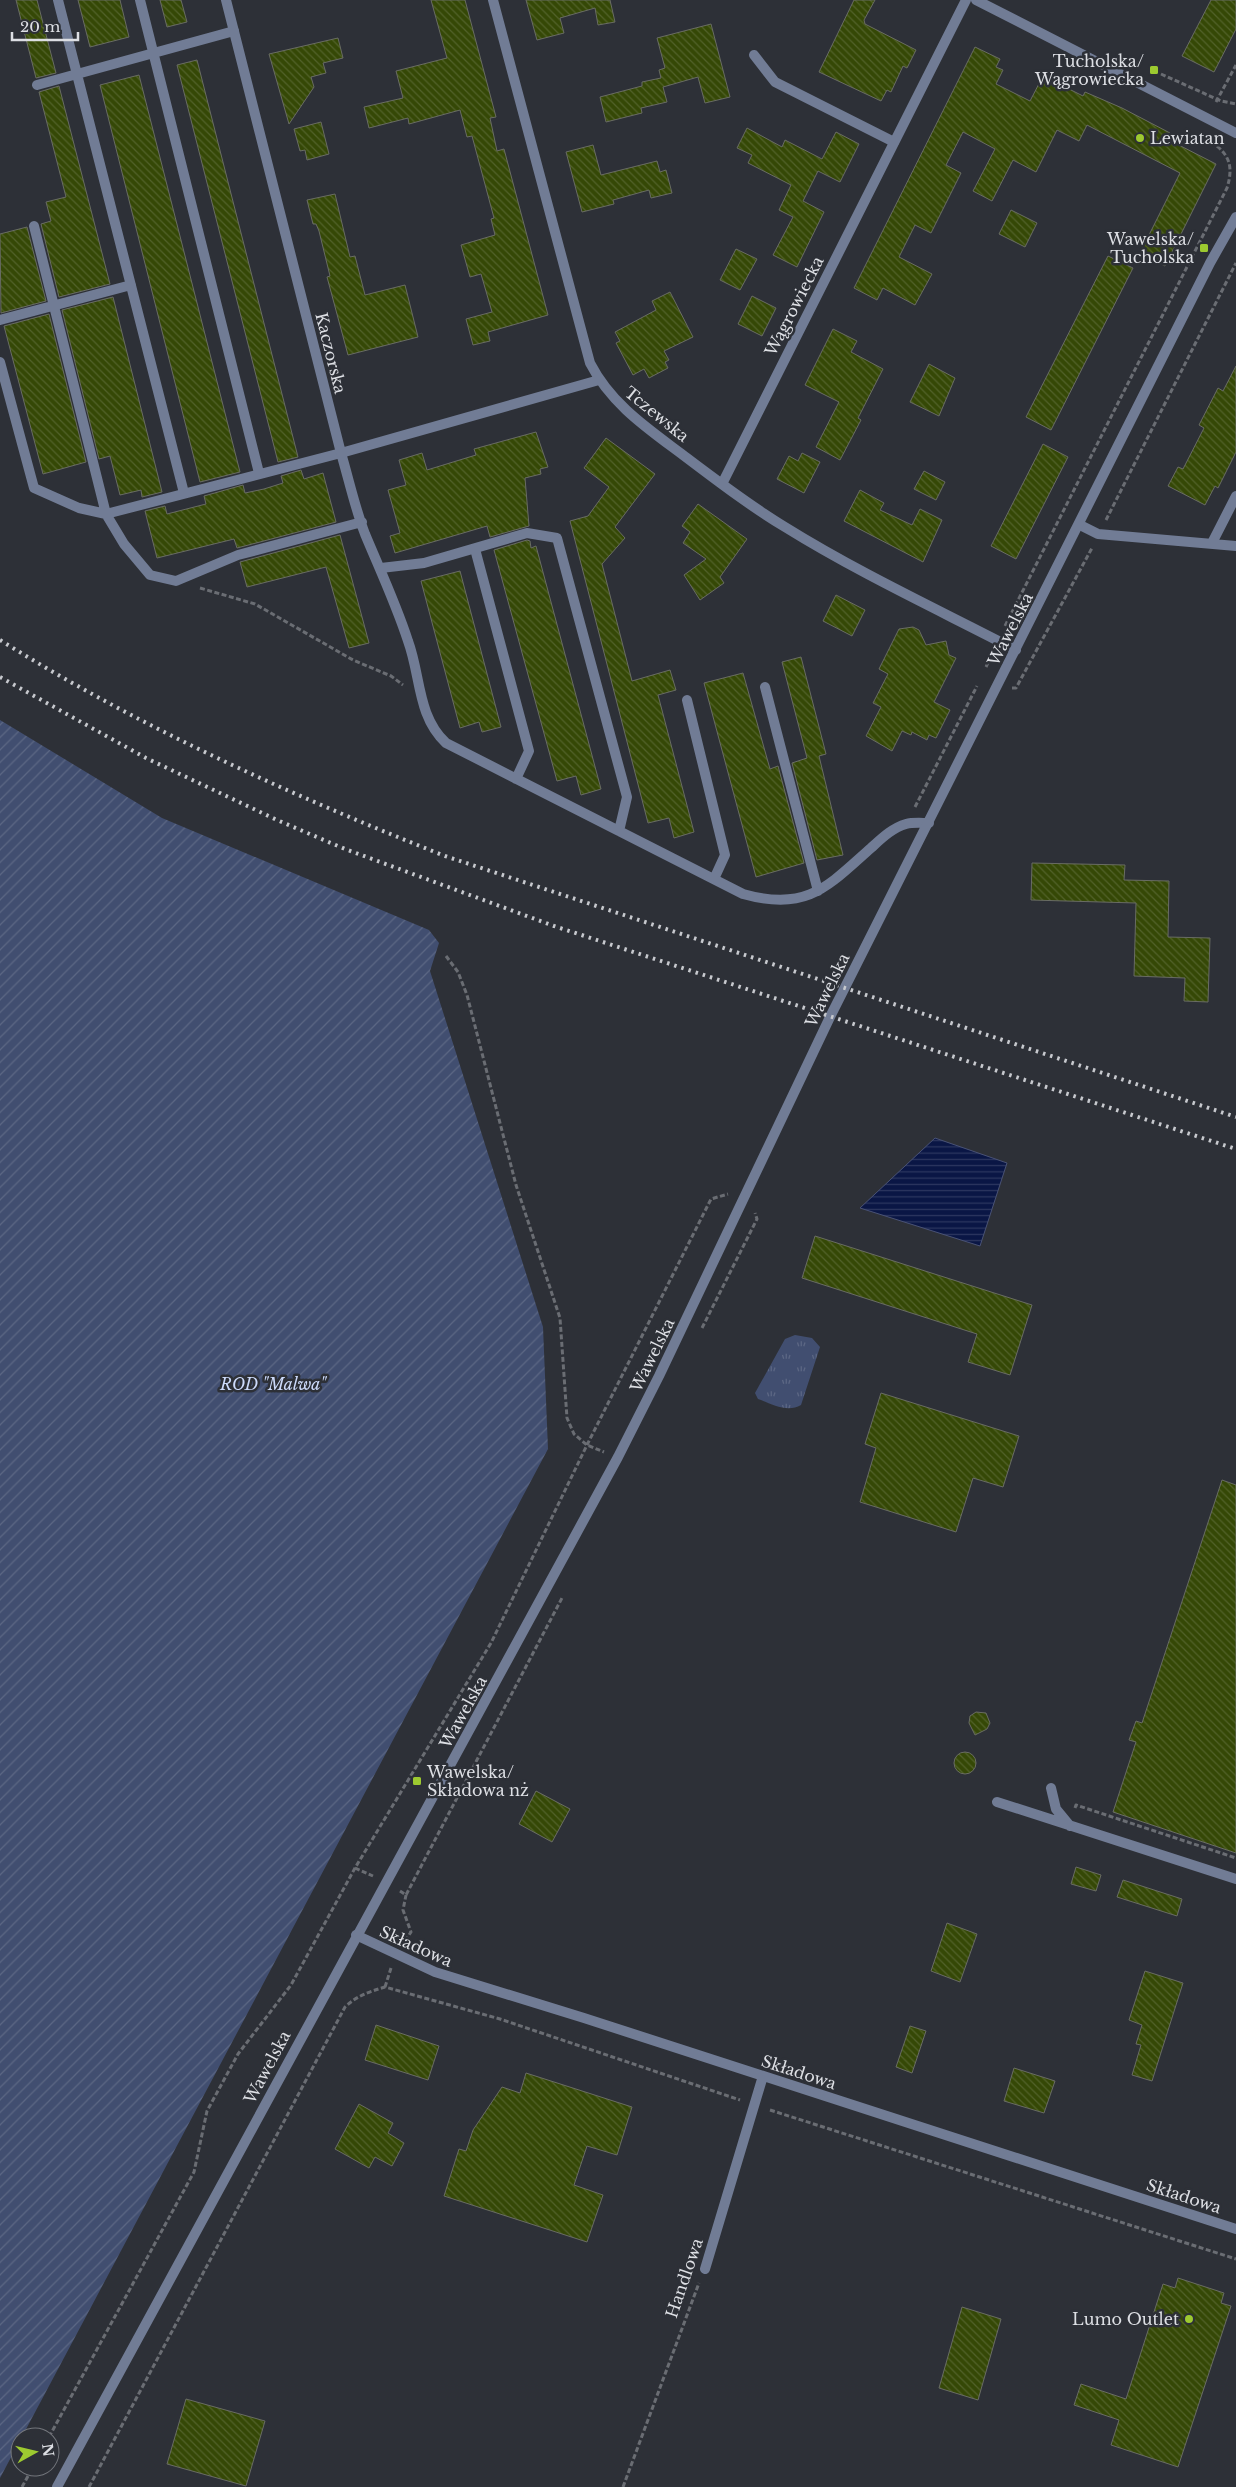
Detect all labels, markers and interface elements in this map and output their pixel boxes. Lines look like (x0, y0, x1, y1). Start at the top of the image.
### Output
scale bar (12, 10, 79, 42)
text: 20 m (20, 17, 60, 36)
place label: Tucholska/ Wągrowiecka (1034, 51, 1144, 89)
marker: Tucholska/ Wągrowiecka (1148, 64, 1160, 76)
place label: Lewiatan (1150, 128, 1224, 148)
marker: Lewiatan (1134, 132, 1146, 144)
place label: Wawelska/ Tucholska (1106, 229, 1194, 267)
marker: Wawelska/ Tucholska (1198, 242, 1210, 254)
street label: Wągrowiecka (760, 253, 828, 360)
street label: Kaczorska (311, 310, 351, 396)
street label: Tczewska (621, 382, 693, 446)
street label: Wawelska (983, 589, 1037, 670)
street label: Wawelska (800, 950, 854, 1031)
street label: Wawelska (625, 1315, 679, 1396)
park label: ROD "Malwa" (219, 1374, 327, 1394)
street label: Wawelska (434, 1672, 491, 1753)
place label: Wawelska/ Składowa nż (426, 1762, 529, 1800)
marker: Wawelska/ Składowa nż (411, 1775, 423, 1787)
street label: Składowa (377, 1921, 456, 1971)
street label: Wawelska (239, 2027, 295, 2108)
street label: Składowa (759, 2051, 839, 2094)
street label: Składowa (1144, 2175, 1224, 2218)
street label: Handlowa (661, 2235, 707, 2321)
place label: Lumo Outlet (1072, 2309, 1179, 2329)
marker: Lumo Outlet (1183, 2313, 1195, 2325)
north arrow (10, 2427, 60, 2477)
text: N (38, 2442, 58, 2458)

